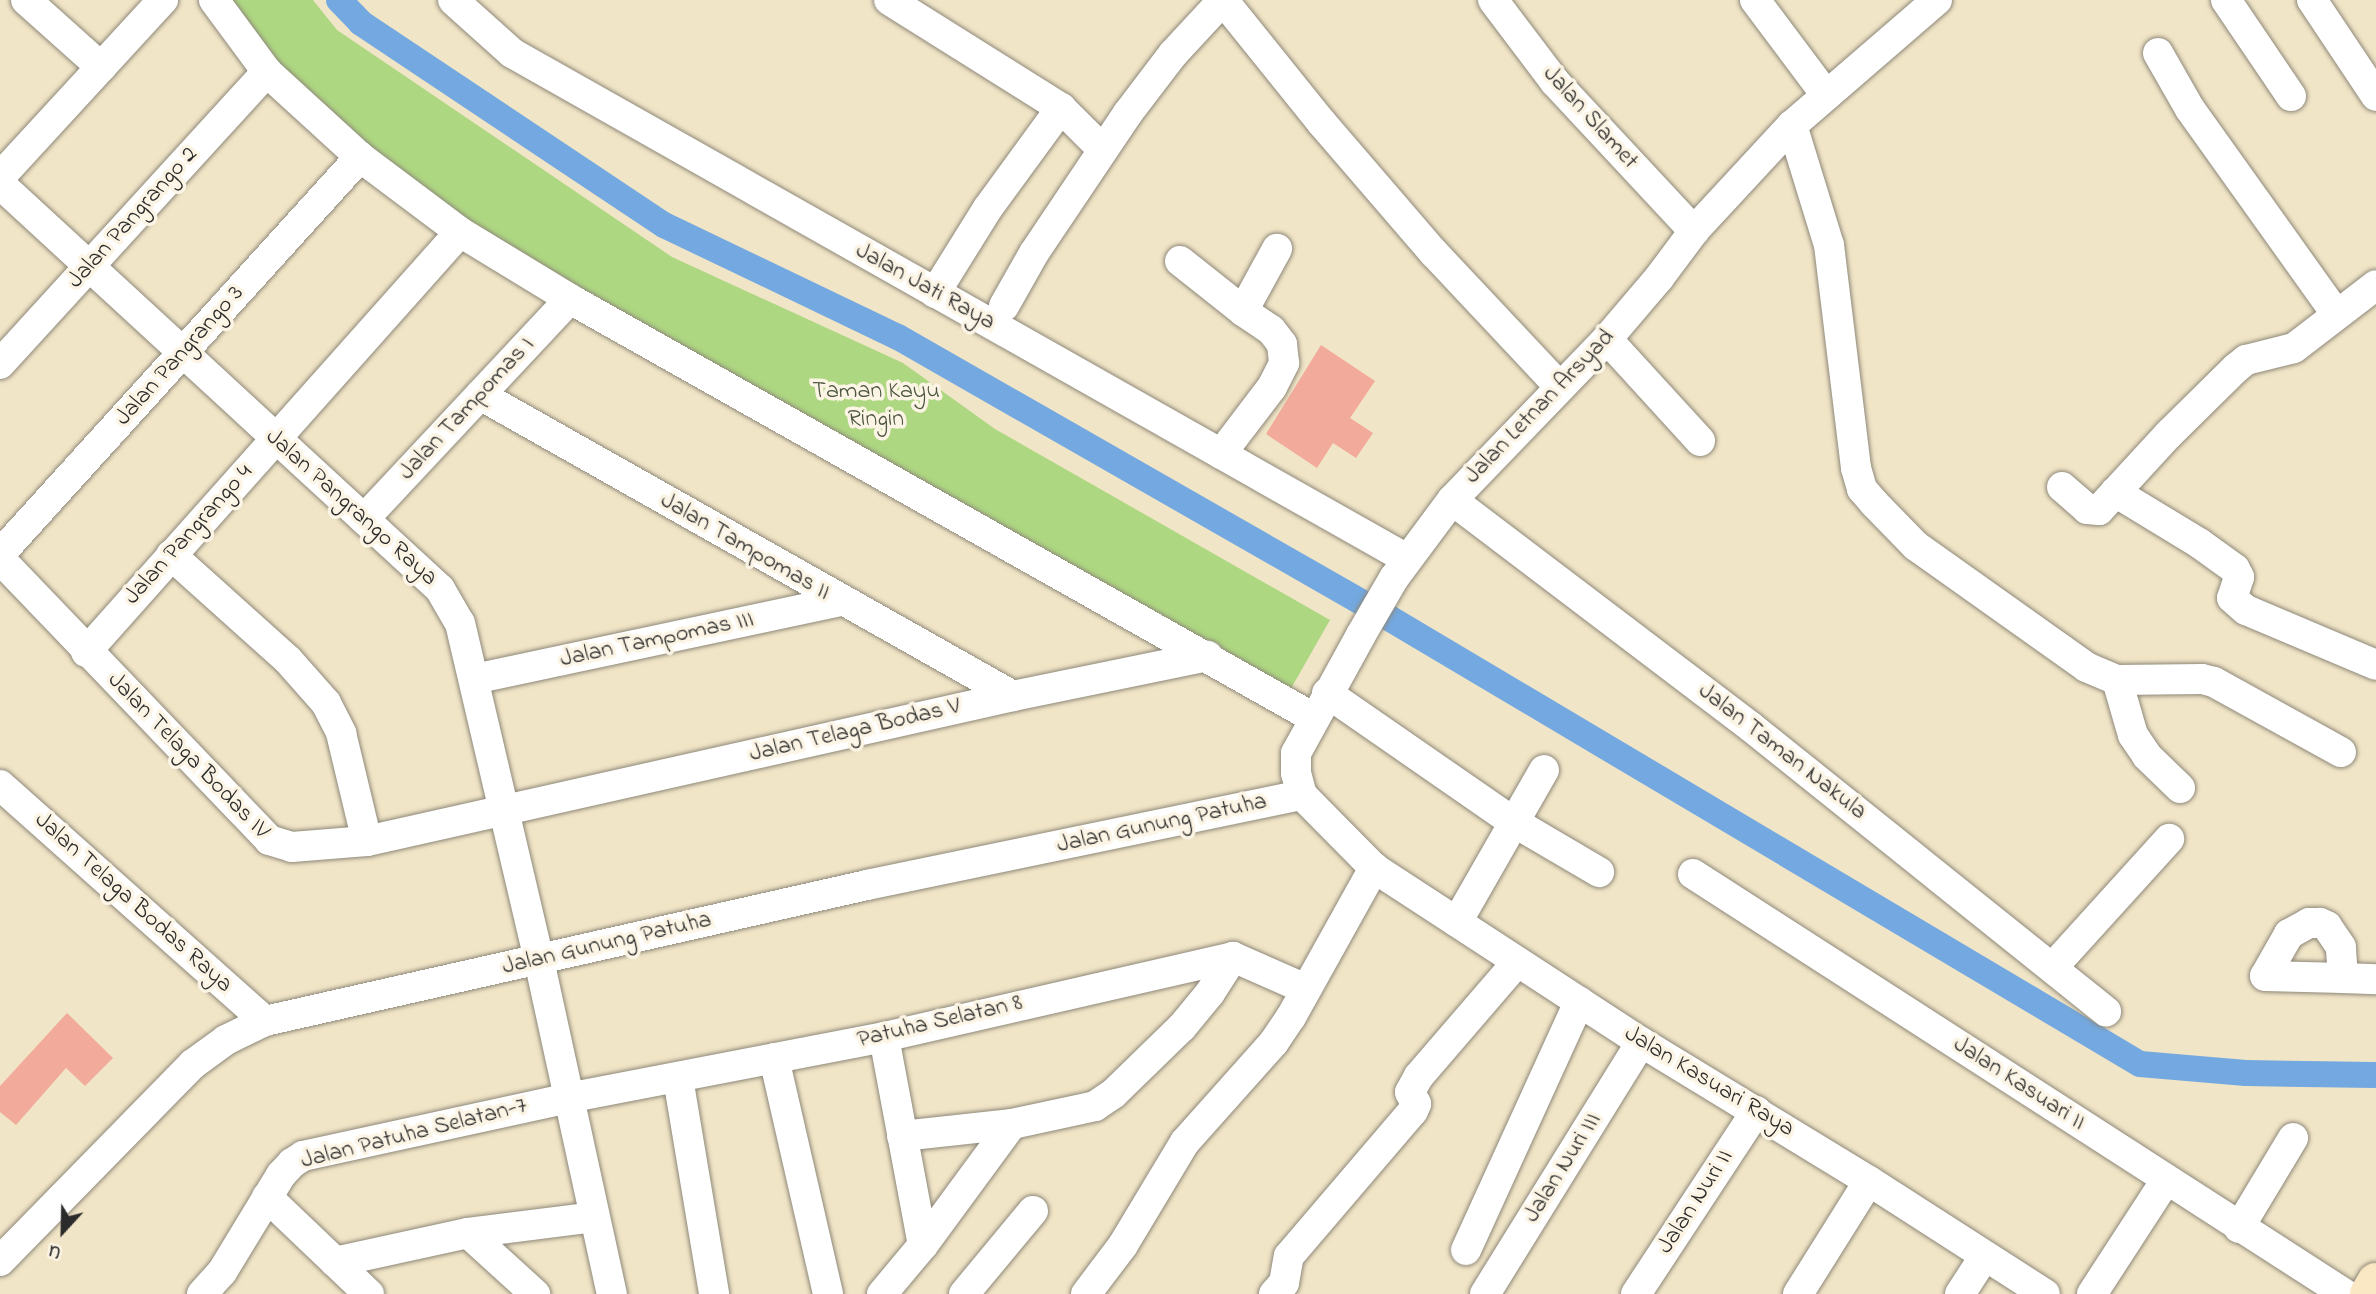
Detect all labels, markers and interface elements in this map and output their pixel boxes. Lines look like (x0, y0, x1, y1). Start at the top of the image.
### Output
street label: Jalan Slamet (1536, 60, 1644, 176)
street label: Jalan Pangrango 2 (62, 141, 204, 295)
street label: Jalan Jati Raya (850, 237, 1000, 337)
street label: Jalan Pangrango 3 (109, 280, 251, 432)
street label: Jalan Letnan Arsyad (1459, 324, 1621, 490)
street label: Jalan Tampomas I (393, 331, 541, 487)
park label: Taman Kayu Ringin (812, 378, 940, 434)
street label: Jalan Pangrango Raya (259, 423, 443, 593)
street label: Jalan Pangrango 4 (118, 459, 260, 611)
street label: Jalan Tampomas II (655, 487, 835, 607)
street label: Jalan Tampomas III (558, 605, 756, 675)
street label: Jalan Telaga Bodas IV (101, 667, 275, 845)
street label: Jalan Taman Nakula (1692, 677, 1872, 827)
street label: Jalan Telaga Bodas V (747, 693, 963, 769)
street label: Jalan Gunung Patuha (1054, 788, 1270, 860)
street label: Jalan Telaga Bodas Raya (28, 806, 238, 1000)
street label: Jalan Gunung Patuha (500, 906, 714, 982)
street label: Patuha Selatan 8 (855, 989, 1025, 1055)
street label: Jalan Kasuari Raya (1619, 1020, 1799, 1144)
street label: Jalan Kasuari II (1947, 1031, 2091, 1137)
street label: Jalan Patuha Selatan-7 (298, 1092, 530, 1176)
street label: Jalan Nuri III (1518, 1108, 1608, 1228)
street label: Jalan Nuri II (1652, 1145, 1740, 1259)
north arrow (28, 1196, 98, 1266)
text: U (44, 1236, 66, 1266)

